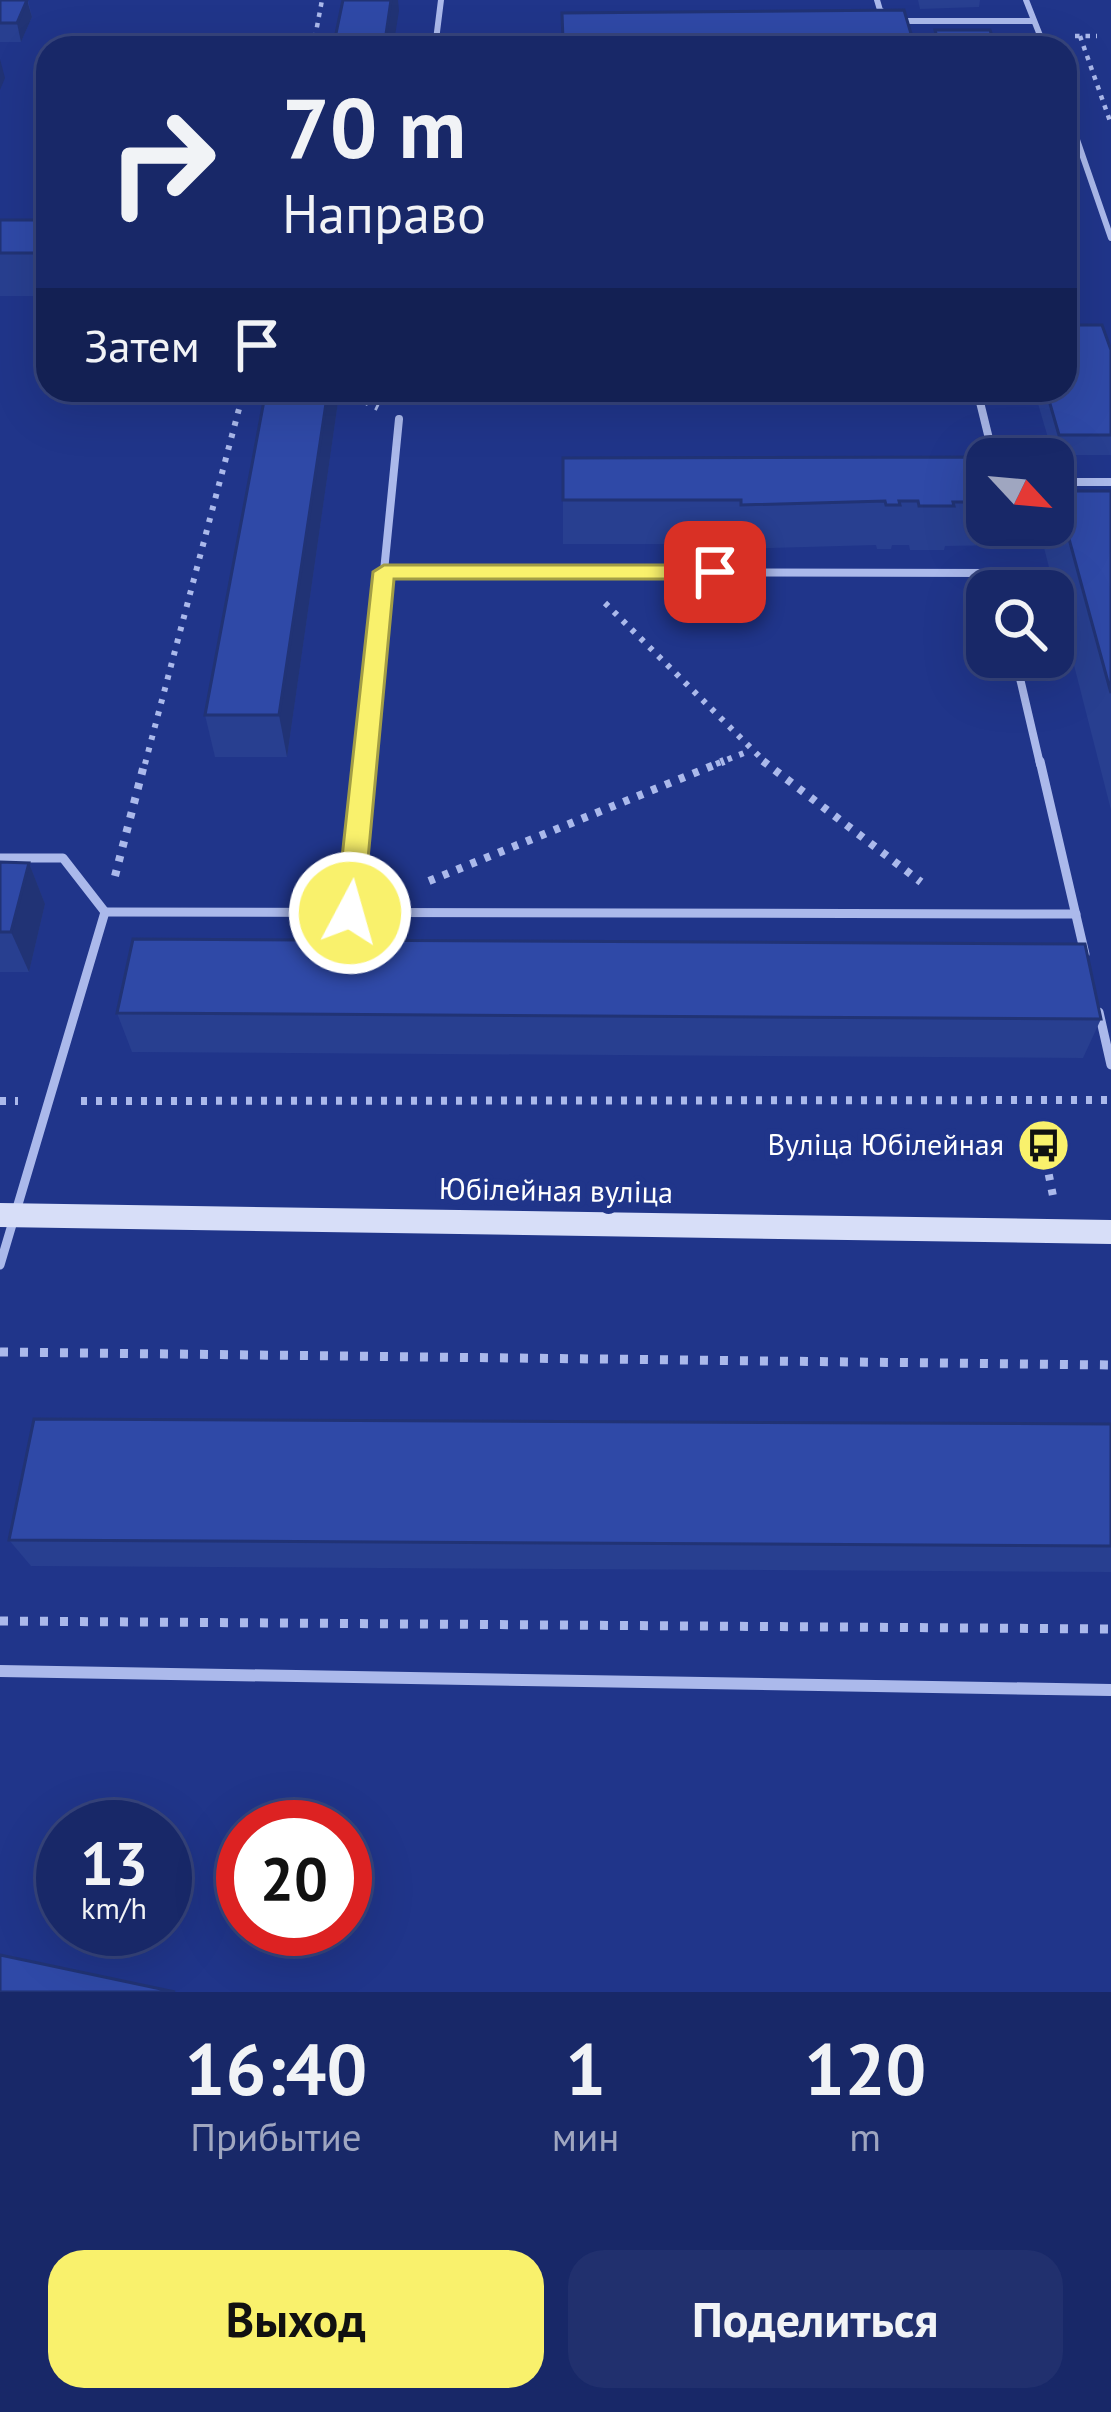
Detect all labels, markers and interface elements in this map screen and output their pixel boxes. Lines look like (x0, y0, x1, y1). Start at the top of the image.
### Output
text: 70 m (282, 72, 466, 181)
icon: right (84, 84, 240, 240)
text: Направо (282, 178, 486, 248)
icon: arrive (224, 312, 290, 378)
text: Затем (84, 316, 200, 374)
north arrow (966, 438, 1074, 546)
map controls (966, 438, 1074, 678)
pin (664, 521, 766, 623)
icon: arrive (682, 539, 748, 605)
button: search (966, 570, 1074, 678)
position arrow (287, 850, 413, 976)
bus stop icon: Вуліца Юбілейная (1015, 1117, 1071, 1173)
place label: Вуліца Юбілейная (768, 1124, 1004, 1163)
street label: Юбілейная вуліца (439, 1168, 673, 1211)
speed limit sign: 20 (216, 1800, 372, 1956)
text: 13 (80, 1824, 148, 1902)
text: km/h (81, 1888, 147, 1927)
text: 16:40 (185, 2022, 367, 2115)
text: 1 (565, 2022, 606, 2115)
text: 120 (804, 2022, 926, 2115)
text: Прибытие (190, 2111, 362, 2162)
text: мин (552, 2111, 619, 2162)
text: m (849, 2111, 881, 2162)
button: Выход (48, 2250, 544, 2388)
button: Поделиться (568, 2250, 1063, 2388)

